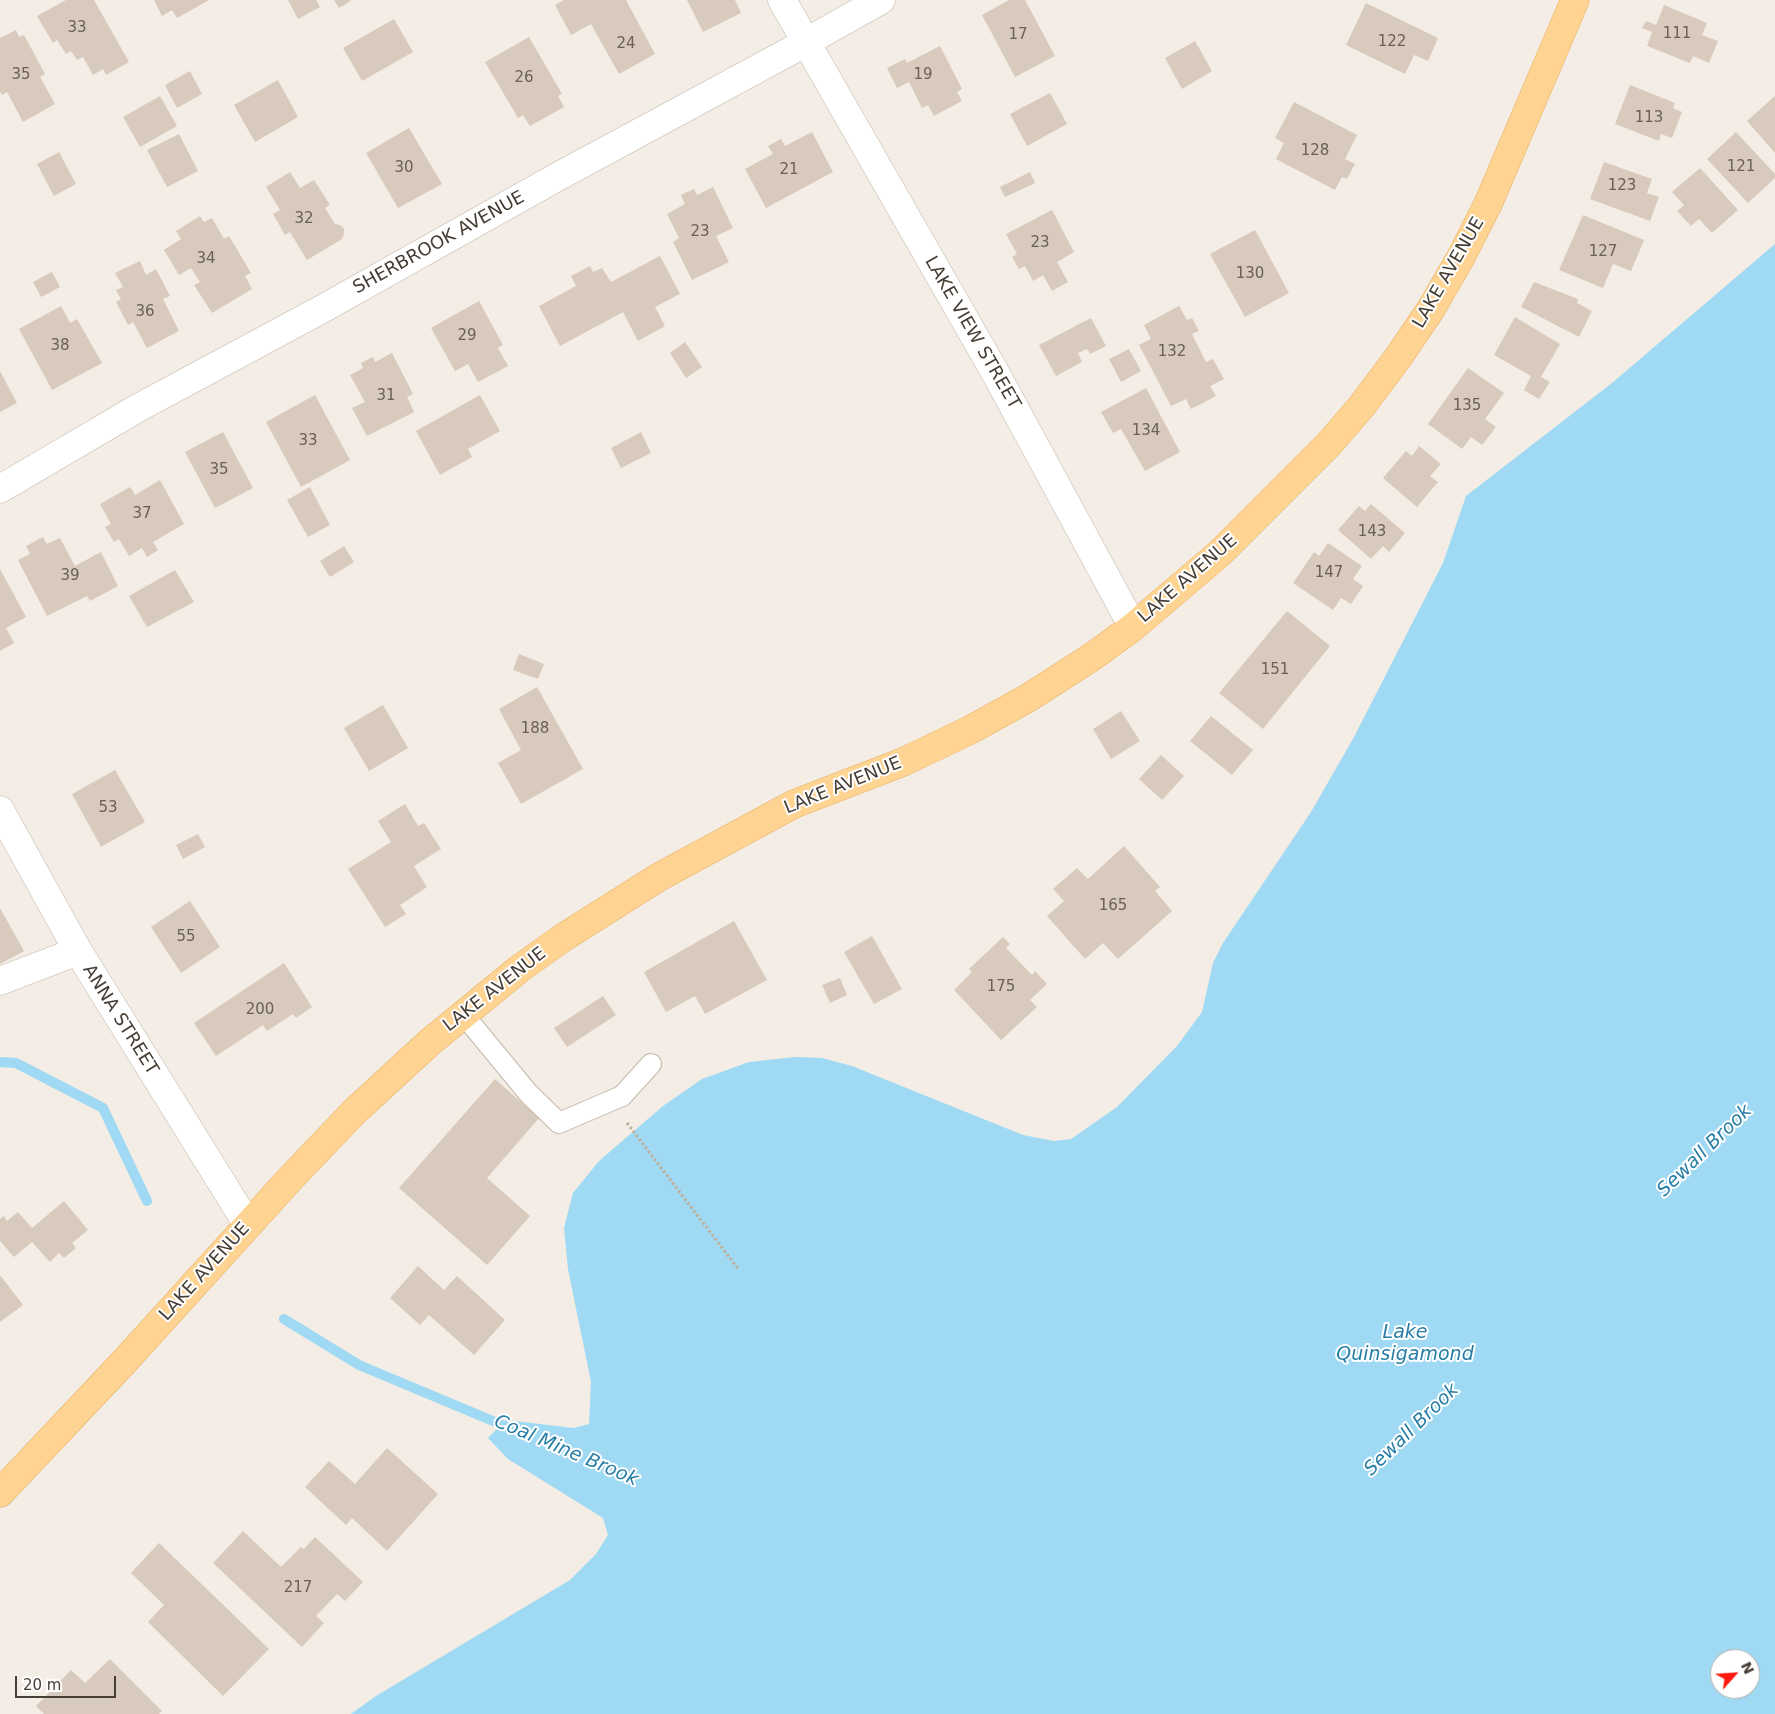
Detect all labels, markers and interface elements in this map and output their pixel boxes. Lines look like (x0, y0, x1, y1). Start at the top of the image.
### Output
house number: 33 (67, 19, 87, 37)
house number: 111 (1663, 25, 1691, 43)
house number: 17 (1008, 26, 1028, 44)
house number: 122 (1378, 33, 1406, 51)
house number: 24 (616, 35, 636, 53)
house number: 35 (11, 66, 31, 84)
house number: 19 (913, 66, 933, 84)
house number: 26 (514, 69, 534, 87)
house number: 113 (1635, 109, 1663, 127)
house number: 128 (1301, 142, 1329, 160)
house number: 121 (1727, 158, 1755, 176)
house number: 30 (394, 159, 414, 177)
house number: 21 (779, 161, 799, 179)
house number: 123 (1608, 177, 1636, 195)
street label: SHERBROOK AVENUE (350, 187, 528, 299)
house number: 32 (294, 210, 314, 228)
street label: LAKE AVENUE (1409, 214, 1489, 332)
house number: 23 (690, 223, 710, 241)
house number: 23 (1030, 234, 1050, 252)
house number: 127 (1589, 243, 1617, 261)
house number: 34 (196, 250, 216, 268)
street label: LAKE VIEW STREET (919, 253, 1025, 413)
house number: 130 (1236, 265, 1264, 283)
house number: 36 (135, 303, 155, 321)
house number: 29 (457, 327, 477, 345)
house number: 38 (50, 337, 70, 355)
house number: 132 (1158, 343, 1186, 361)
house number: 31 (376, 387, 396, 405)
house number: 135 (1453, 397, 1481, 415)
house number: 134 (1132, 422, 1160, 440)
house number: 33 (298, 432, 318, 450)
house number: 35 (209, 461, 229, 479)
house number: 37 (132, 505, 152, 523)
house number: 143 (1358, 523, 1386, 541)
street label: LAKE AVENUE (1134, 530, 1242, 628)
house number: 147 (1315, 564, 1343, 582)
house number: 39 (60, 567, 80, 585)
house number: 151 (1261, 661, 1289, 679)
house number: 188 (521, 720, 549, 738)
street label: LAKE AVENUE (781, 753, 905, 819)
house number: 53 (98, 799, 118, 817)
house number: 165 (1099, 897, 1127, 915)
house number: 55 (176, 928, 196, 946)
street label: LAKE AVENUE (439, 943, 551, 1037)
street label: ANNA STREET (77, 961, 163, 1079)
house number: 175 (987, 978, 1015, 996)
house number: 200 (246, 1001, 274, 1019)
water label: Sewall Brook (1653, 1100, 1757, 1202)
street label: LAKE AVENUE (155, 1219, 255, 1325)
water label: Lake Quinsigamond (1336, 1322, 1474, 1366)
water label: Sewall Brook (1360, 1379, 1464, 1481)
water label: Coal Mine Brook (490, 1410, 642, 1492)
house number: 217 (284, 1579, 312, 1597)
north arrow (1710, 1649, 1760, 1699)
text: N (1738, 1659, 1757, 1677)
scale bar (18, 1666, 119, 1698)
text: 20 m (23, 1676, 61, 1694)

